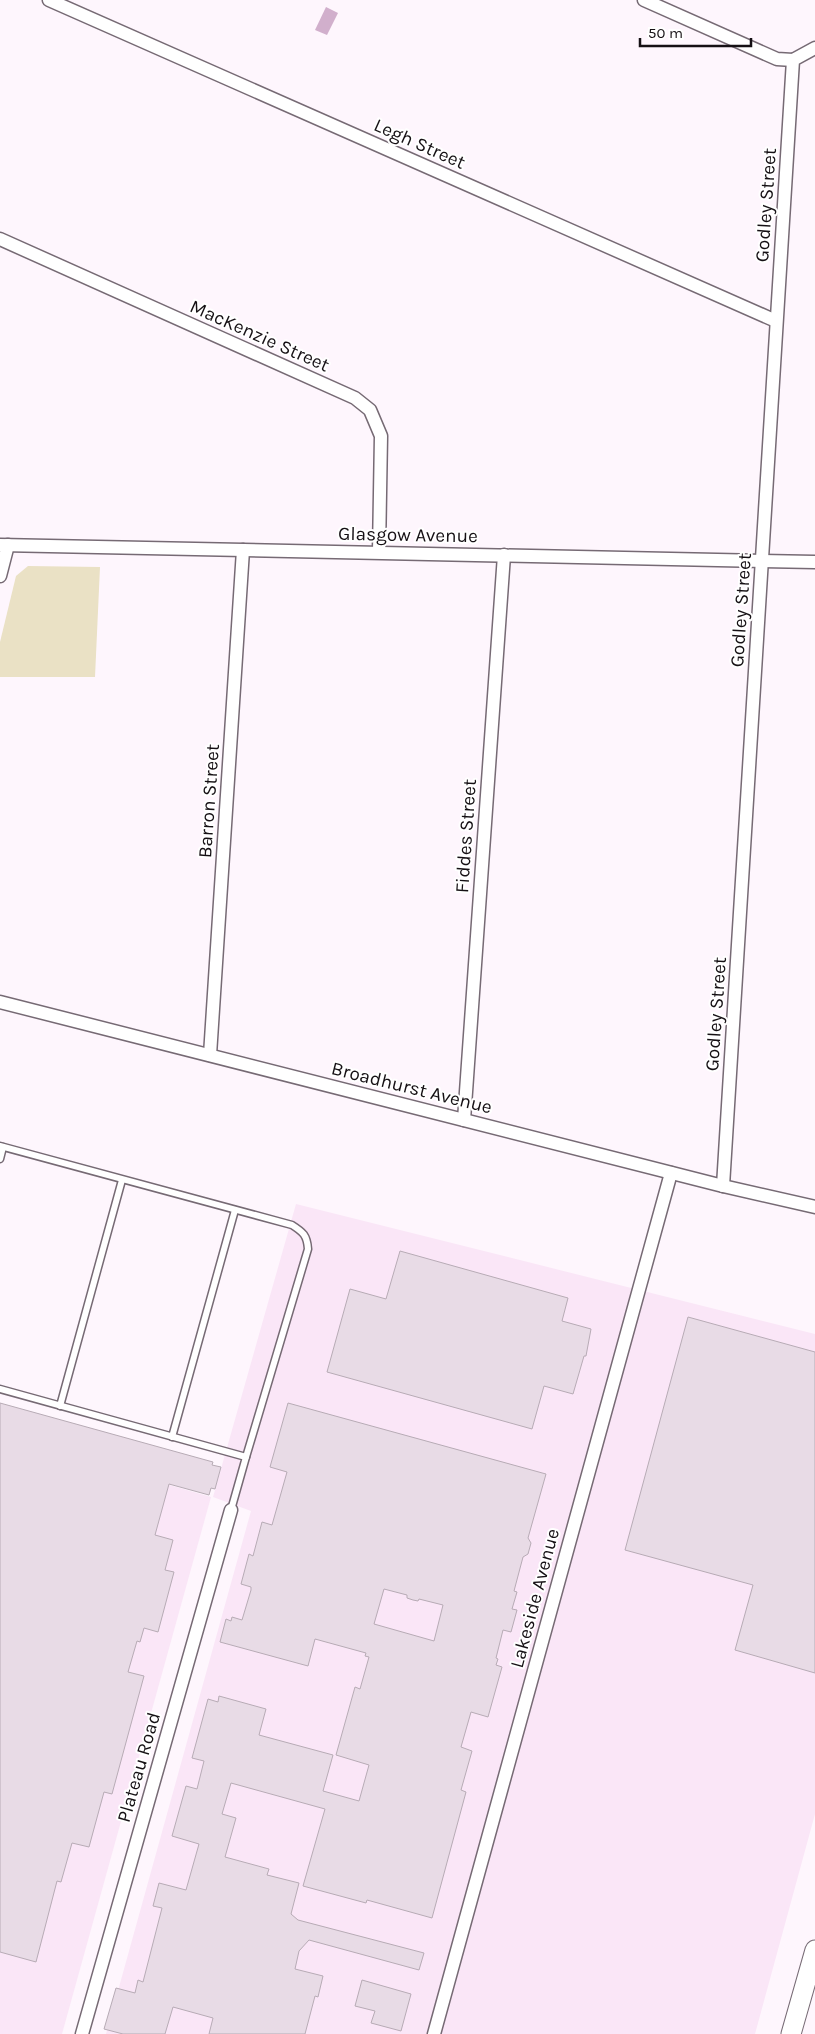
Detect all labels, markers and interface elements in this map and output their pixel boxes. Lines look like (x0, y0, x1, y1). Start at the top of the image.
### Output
scale bar (640, 15, 751, 47)
text: 50 m (648, 24, 683, 42)
street label: Legh Street (371, 114, 469, 174)
street label: Godley Street (751, 147, 781, 263)
street label: MacKenzie Street (186, 295, 333, 377)
street label: Glasgow Avenue (338, 523, 478, 547)
street label: Godley Street (726, 552, 756, 668)
street label: Barron Street (194, 743, 224, 859)
street label: Fiddes Street (451, 778, 481, 894)
street label: Godley Street (701, 956, 731, 1072)
street label: Broadhurst Avenue (329, 1057, 494, 1119)
street label: Lakeside Avenue (506, 1526, 564, 1670)
street label: Plateau Road (113, 1710, 165, 1825)

